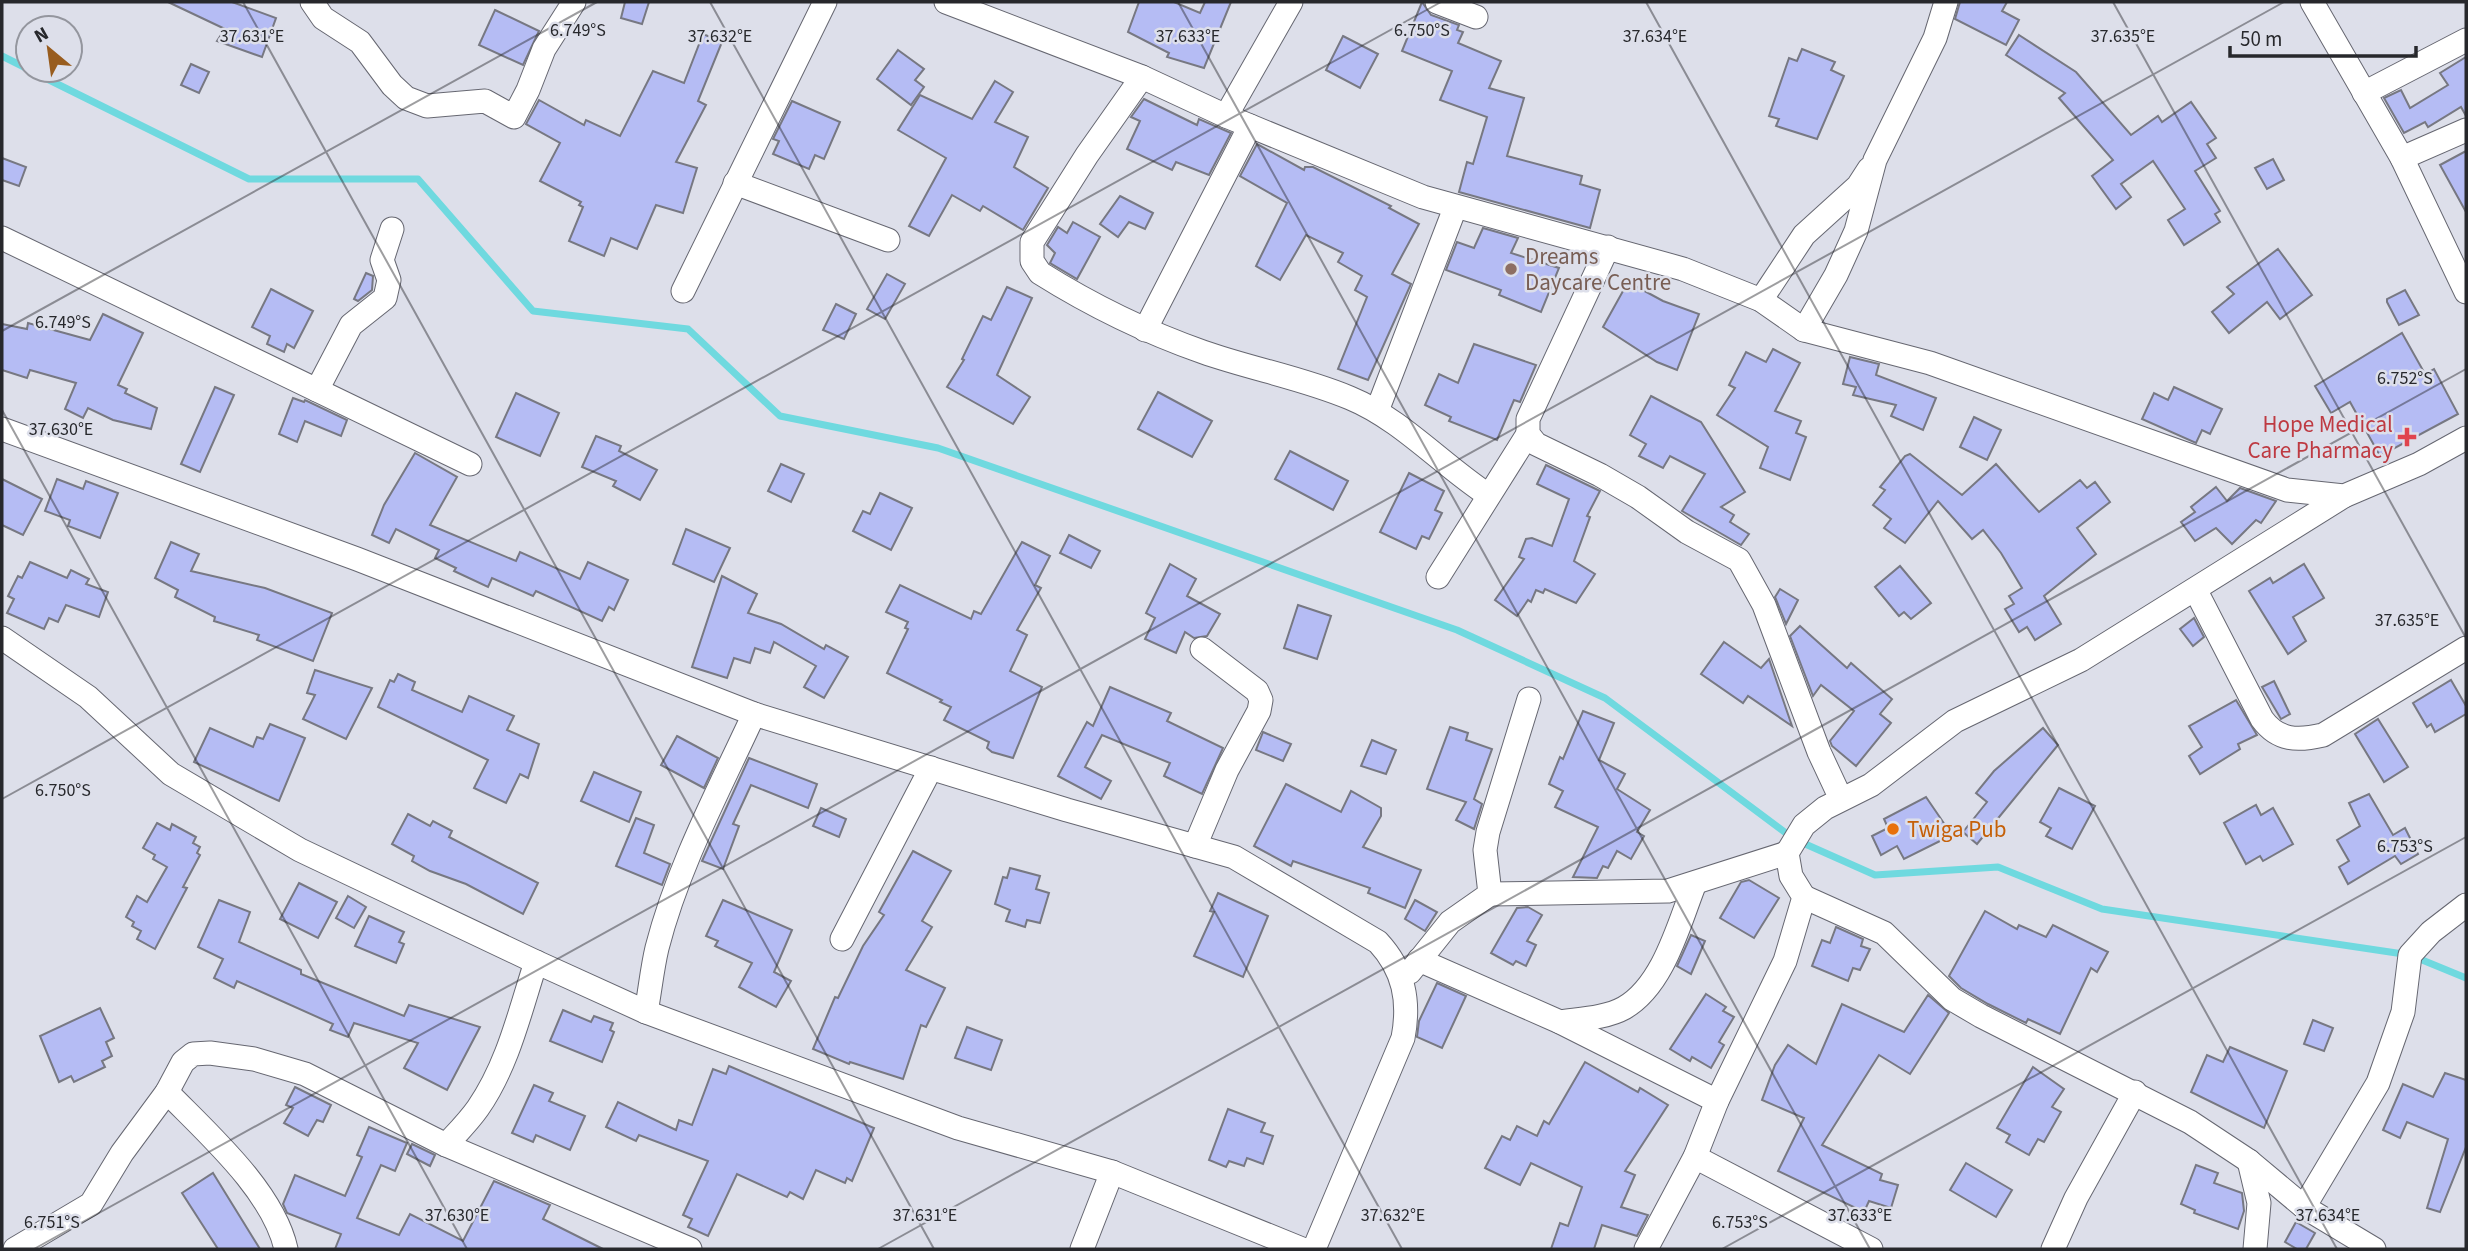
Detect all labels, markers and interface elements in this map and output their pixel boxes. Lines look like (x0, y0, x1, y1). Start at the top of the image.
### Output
north arrow (14, 14, 84, 84)
scale bar (2230, 14, 2416, 58)
text: 6.749°S (550, 18, 606, 43)
text: 6.750°S (1394, 18, 1450, 43)
text: N (29, 21, 54, 50)
text: 37.631°E (220, 24, 284, 49)
text: 37.632°E (688, 24, 752, 49)
text: 37.633°E (1156, 24, 1220, 49)
text: 37.634°E (1623, 24, 1687, 49)
text: 37.635°E (2091, 24, 2155, 49)
text: 50 m (2240, 24, 2282, 54)
place label: Dreams Daycare Centre (1525, 240, 1671, 299)
marker: Dreams Daycare Centre (1503, 261, 1519, 277)
text: 6.749°S (35, 310, 91, 335)
text: 6.752°S (2377, 366, 2433, 391)
place label: Hope Medical Care Pharmacy (2247, 408, 2393, 467)
text: 37.630°E (29, 417, 93, 442)
marker: Hope Medical Care Pharmacy (2399, 429, 2415, 445)
text: 37.635°E (2375, 608, 2439, 633)
text: 6.750°S (35, 778, 91, 803)
place label: Twiga Pub (1907, 813, 2006, 846)
marker: Twiga Pub (1885, 821, 1901, 837)
text: 6.753°S (2377, 834, 2433, 859)
text: 37.630°E (425, 1203, 489, 1228)
text: 37.631°E (893, 1203, 957, 1228)
text: 37.632°E (1361, 1203, 1425, 1228)
text: 37.633°E (1828, 1203, 1892, 1228)
text: 37.634°E (2296, 1203, 2360, 1228)
text: 6.751°S (24, 1210, 80, 1235)
text: 6.753°S (1712, 1210, 1768, 1235)

